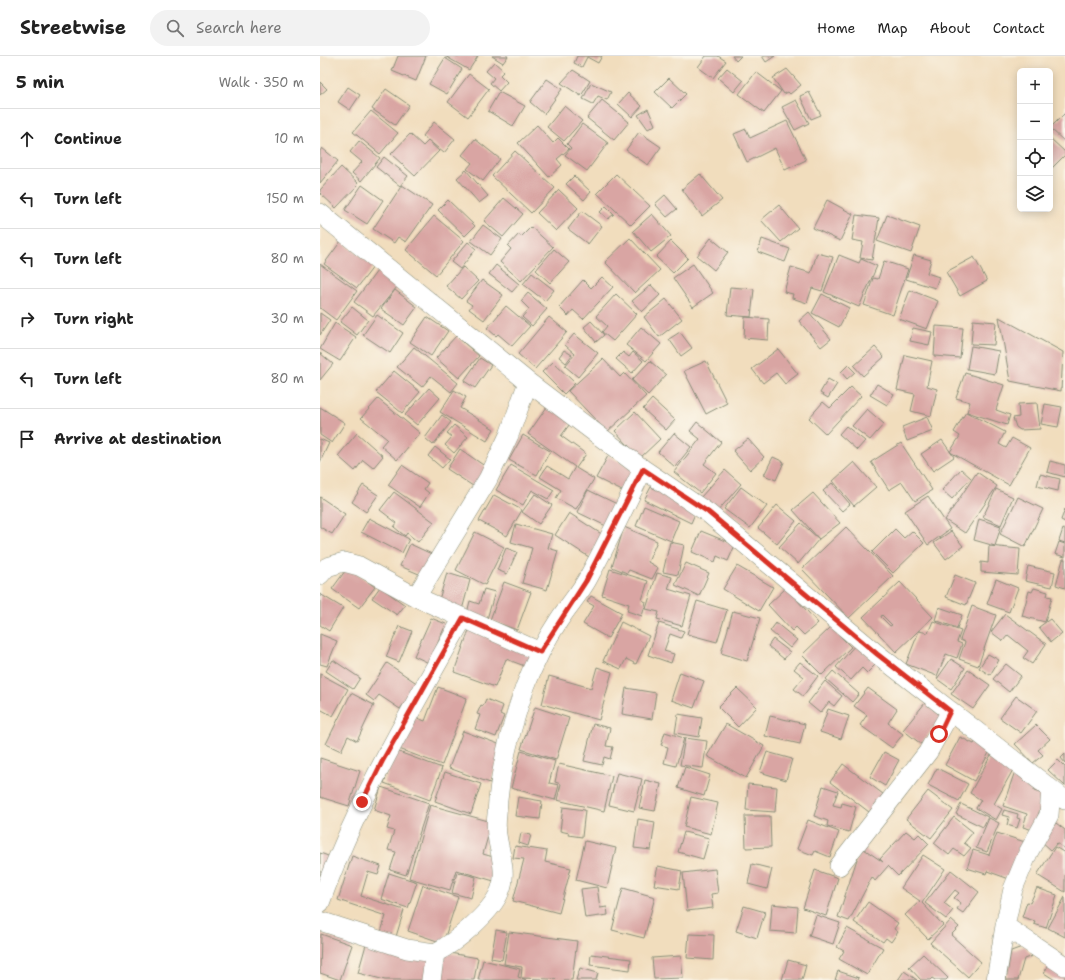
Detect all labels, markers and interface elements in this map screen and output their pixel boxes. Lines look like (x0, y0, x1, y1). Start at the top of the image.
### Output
search box (150, 10, 430, 46)
text: Streetwise (20, 15, 126, 40)
icon: search (164, 17, 186, 39)
text: Search here (196, 18, 282, 38)
text: Home (817, 19, 856, 37)
text: Map (878, 19, 908, 37)
text: About (930, 19, 971, 37)
text: Contact (993, 19, 1045, 37)
map controls (1017, 68, 1053, 212)
button: + (1017, 68, 1053, 104)
text: 5 min (16, 71, 64, 93)
text: Walk · 350 m (219, 74, 304, 91)
button: − (1017, 104, 1053, 140)
icon: ahead (16, 128, 38, 150)
text: Continue (54, 129, 122, 149)
text: 10 m (274, 130, 304, 147)
button: locate (1017, 140, 1053, 176)
button: layers (1017, 176, 1053, 212)
icon: left (16, 188, 38, 210)
text: Turn left (54, 189, 122, 209)
text: 150 m (266, 190, 304, 207)
icon: left (16, 248, 38, 270)
text: Turn left (54, 249, 122, 269)
text: 80 m (270, 250, 304, 267)
icon: right (16, 308, 38, 330)
text: Turn right (54, 309, 134, 329)
text: 30 m (270, 310, 304, 327)
icon: left (16, 368, 38, 390)
text: Turn left (54, 369, 122, 389)
text: 80 m (270, 370, 304, 387)
icon: arrive (16, 428, 38, 450)
text: Arrive at destination (54, 429, 222, 449)
route start (930, 725, 948, 743)
route end (353, 793, 371, 811)

